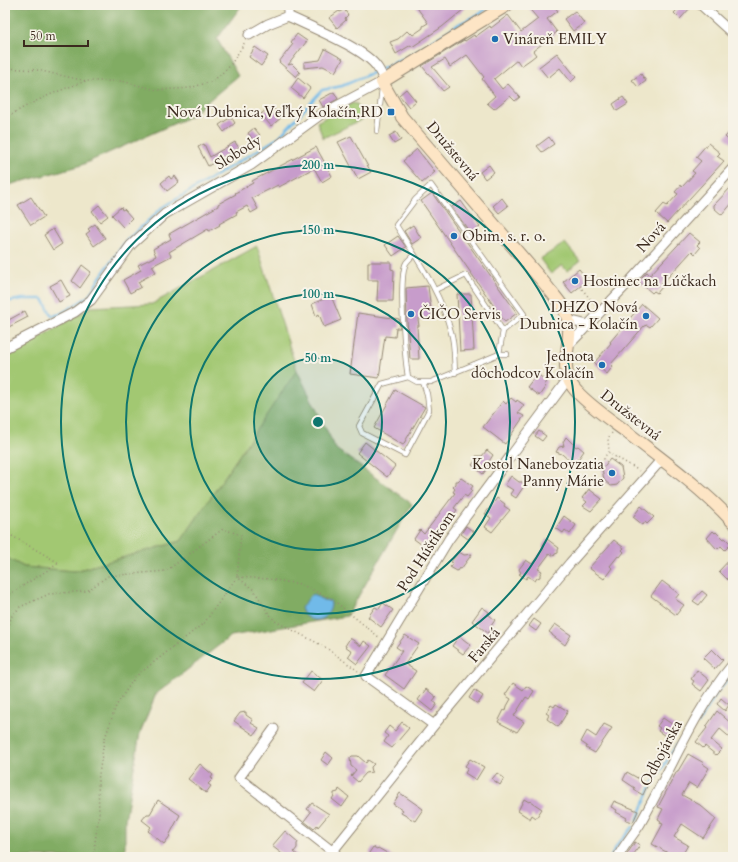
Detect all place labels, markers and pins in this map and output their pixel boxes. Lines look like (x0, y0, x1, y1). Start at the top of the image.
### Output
place label: Vináreň EMILY (503, 29, 608, 49)
marker: Vináreň EMILY (490, 34, 500, 44)
place label: Nová Dubnica,Veľký Kolačín,RD (167, 102, 383, 122)
marker: Nová Dubnica,Veľký Kolačín,RD (386, 107, 396, 117)
place label: Obim, s. r. o. (462, 226, 546, 246)
marker: Obim, s. r. o. (449, 231, 459, 241)
place label: Hostinec na Lúčkach (583, 271, 717, 291)
marker: Hostinec na Lúčkach (570, 276, 580, 286)
place label: DHZO Nová Dubnica - Kolačín (520, 297, 639, 334)
place label: ČIČO Servis (419, 304, 501, 324)
marker: ČIČO Servis (406, 309, 416, 319)
marker: DHZO Nová Dubnica - Kolačín (641, 311, 651, 321)
place label: Jednota dôchodcov Kolačín (471, 346, 595, 383)
marker: Jednota dôchodcov Kolačín (597, 360, 607, 370)
centre of rings (311, 415, 325, 429)
place label: Kostol Nanebovzatia Panny Márie (472, 454, 605, 491)
marker: Kostol Nanebovzatia Panny Márie (607, 468, 617, 478)

